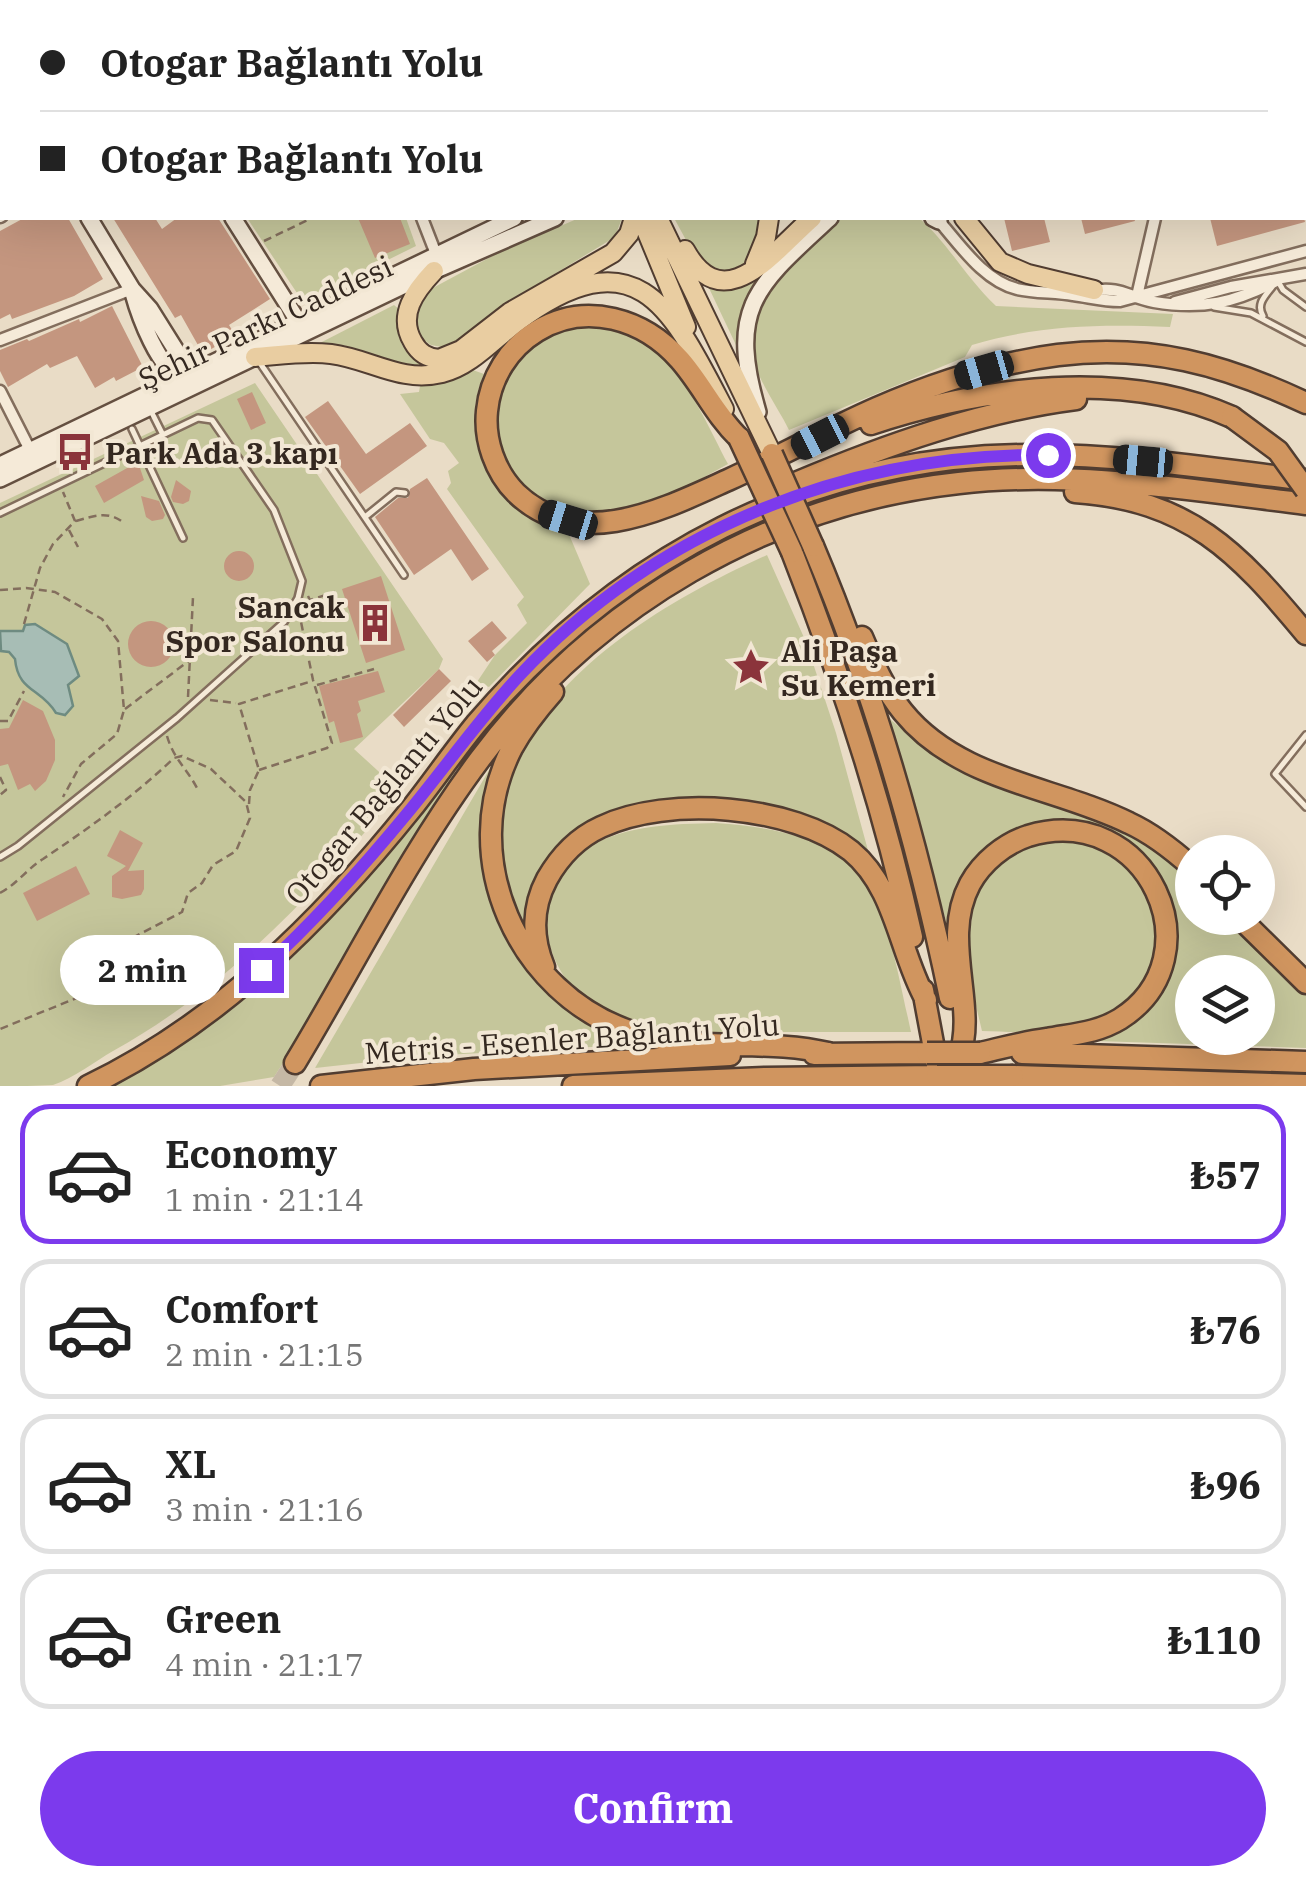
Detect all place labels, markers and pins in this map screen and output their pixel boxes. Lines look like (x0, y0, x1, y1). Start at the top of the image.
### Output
bus stop icon: Park Ada 3.kapı (54, 431, 96, 473)
place label: Park Ada 3.kapı (105, 433, 338, 472)
place label: Sancak Spor Salonu (165, 587, 345, 660)
building icon: Sancak Spor Salonu (354, 602, 396, 644)
place label: Ali Paşa Su Kemeri (781, 631, 936, 704)
place icon: Ali Paşa Su Kemeri (730, 646, 772, 688)

